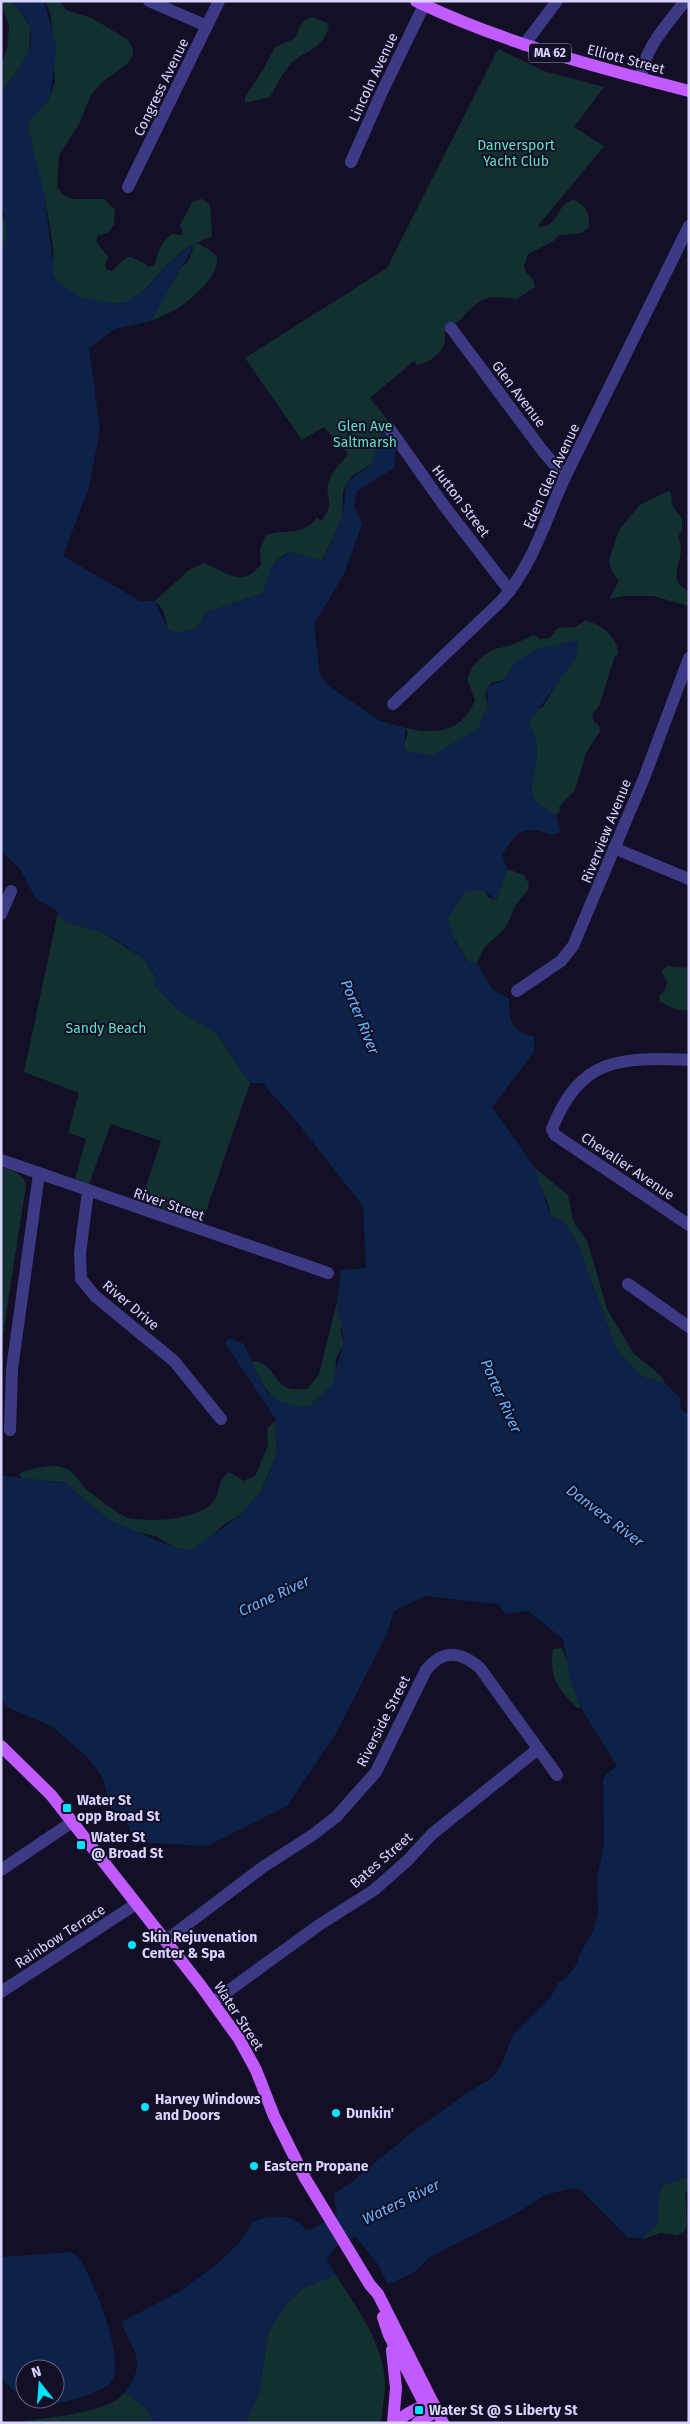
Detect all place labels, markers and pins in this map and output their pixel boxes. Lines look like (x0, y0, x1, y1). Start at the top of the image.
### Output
place label: Water St opp Broad St (77, 1792, 160, 1825)
marker: Water St opp Broad St (61, 1802, 73, 1814)
place label: Water St @ Broad St (91, 1829, 164, 1862)
marker: Water St @ Broad St (75, 1839, 87, 1851)
place label: Skin Rejuvenation Center & Spa (142, 1929, 257, 1962)
marker: Skin Rejuvenation Center & Spa (126, 1939, 138, 1951)
place label: Harvey Windows and Doors (155, 2091, 261, 2124)
marker: Harvey Windows and Doors (139, 2101, 151, 2113)
place label: Dunkin' (346, 2105, 394, 2122)
marker: Dunkin' (330, 2107, 342, 2119)
place label: Eastern Propane (264, 2158, 369, 2175)
marker: Eastern Propane (248, 2160, 260, 2172)
place label: Water St @ S Liberty St (429, 2402, 578, 2419)
marker: Water St @ S Liberty St (413, 2404, 425, 2416)

